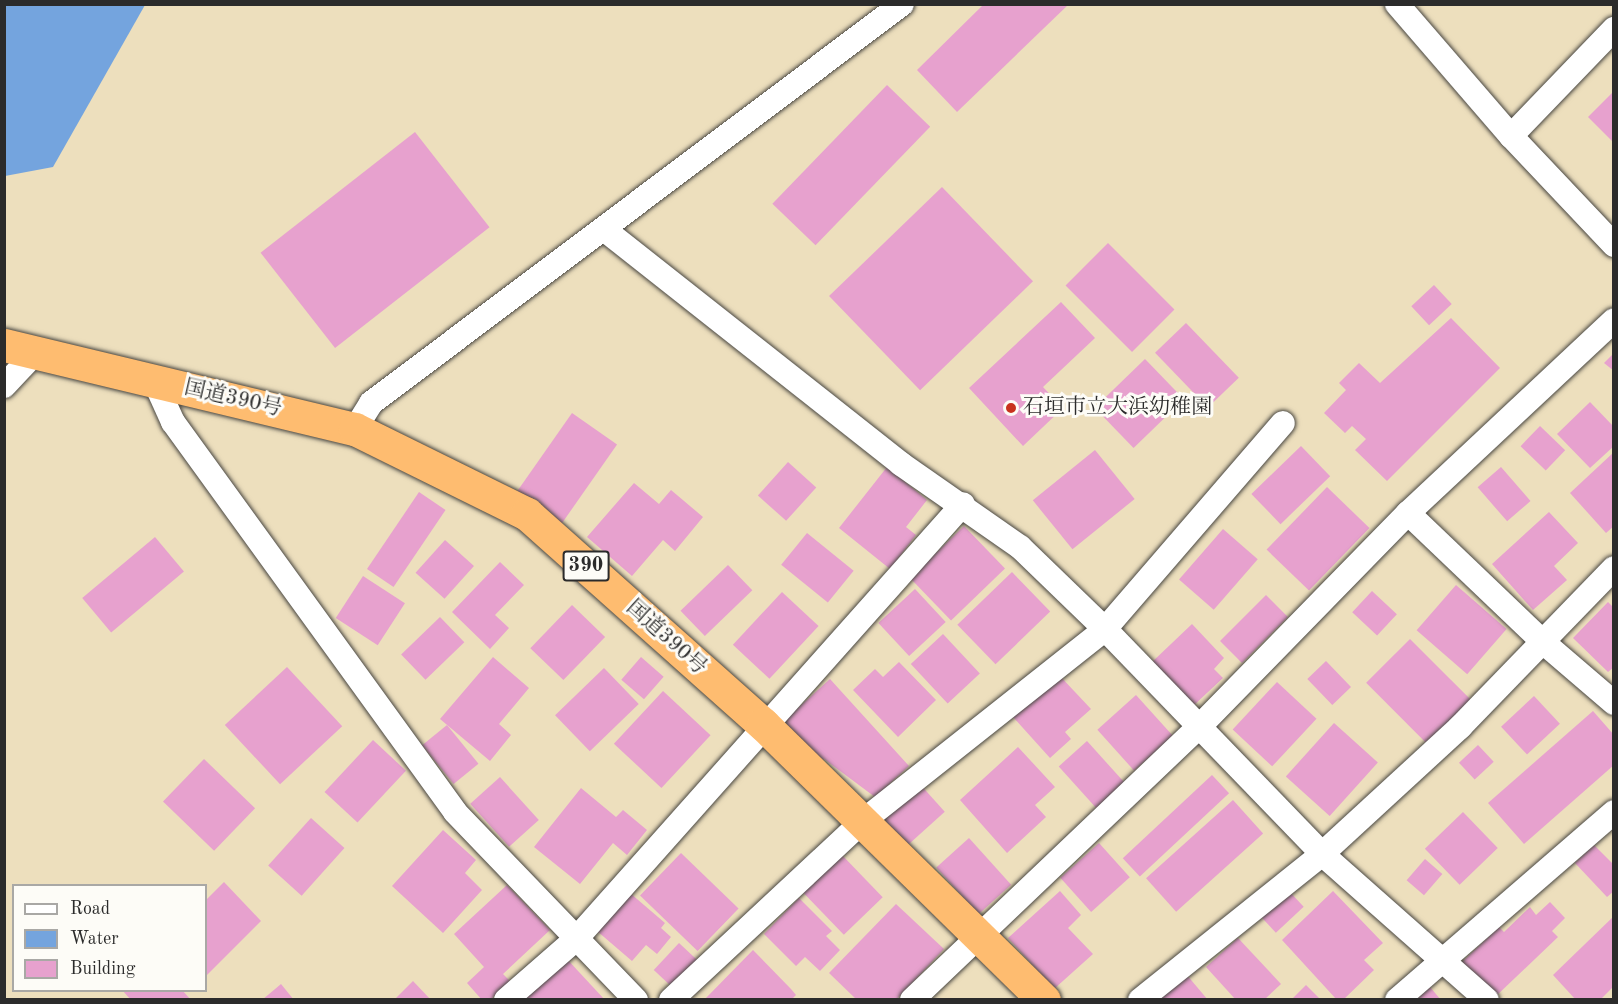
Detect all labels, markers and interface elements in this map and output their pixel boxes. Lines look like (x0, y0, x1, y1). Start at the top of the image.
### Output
street label: 国道390号 (182, 376, 284, 422)
place label: 石垣市立大浜幼稚園 (1023, 395, 1212, 421)
marker: 石垣市立大浜幼稚園 (1004, 401, 1018, 415)
road number: 390 (562, 549, 610, 583)
street label: 国道390号 (621, 595, 711, 681)
legend (12, 884, 207, 992)
text: Road (70, 900, 110, 918)
text: Water (70, 930, 119, 948)
text: Building (70, 960, 135, 978)

